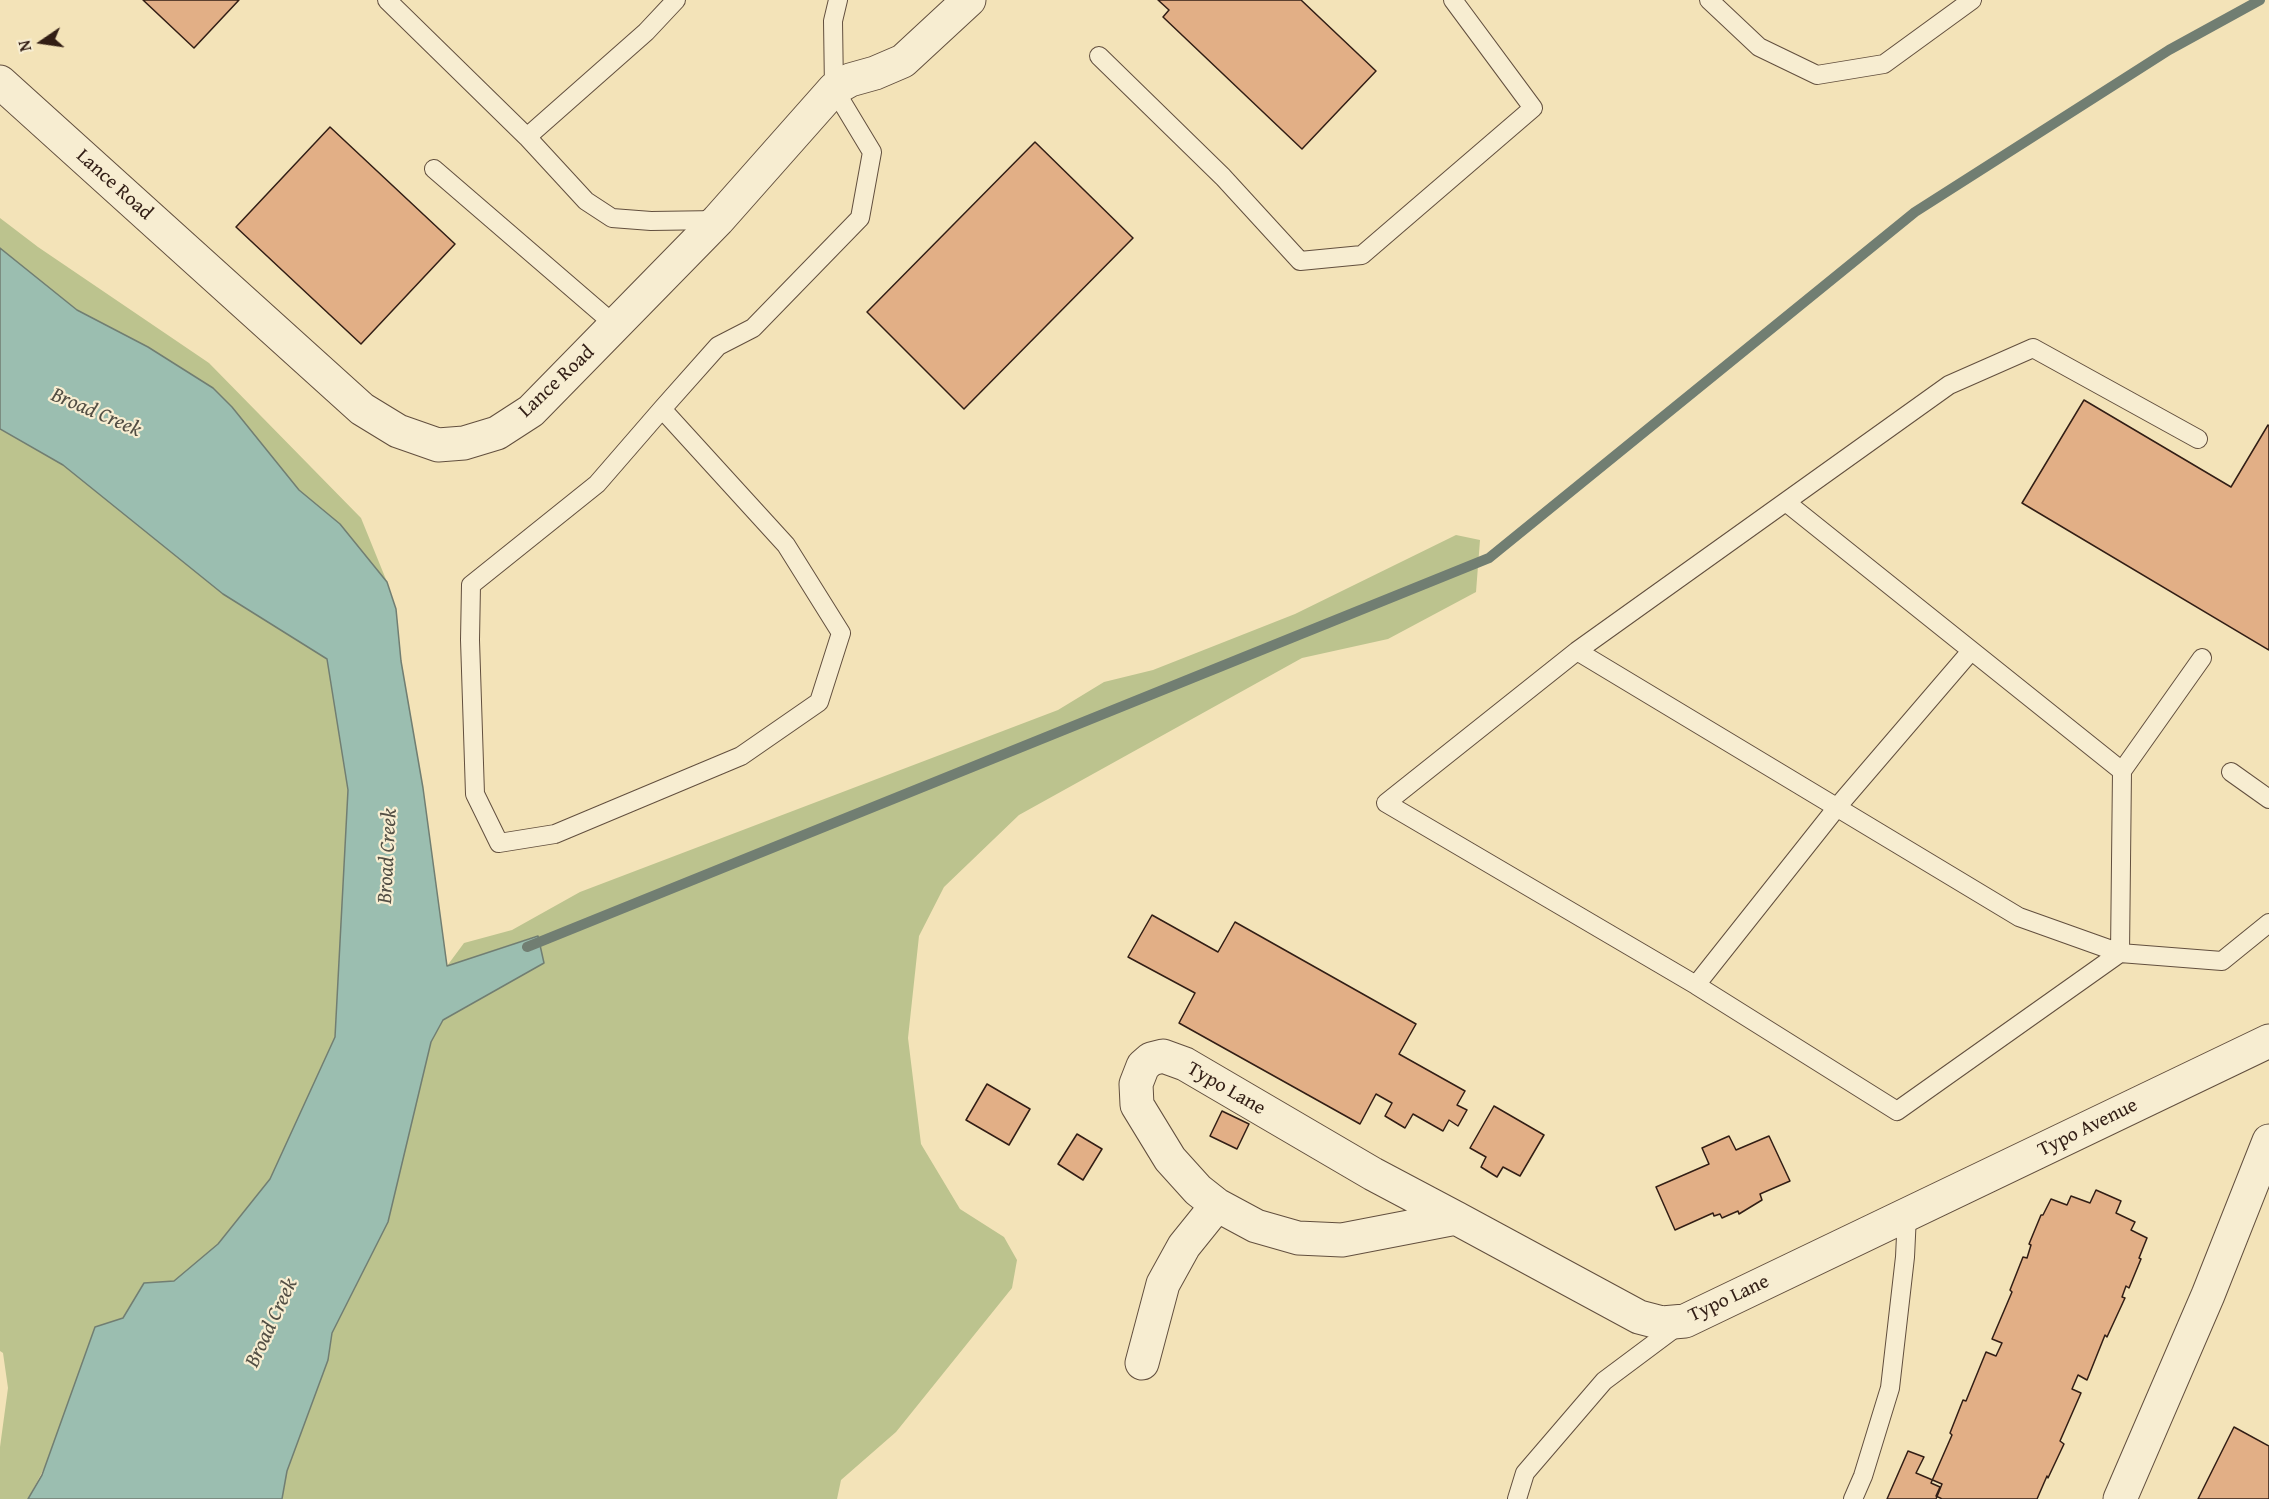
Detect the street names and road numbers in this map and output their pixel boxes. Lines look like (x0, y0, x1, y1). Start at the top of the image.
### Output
street label: Lance Road (71, 144, 157, 226)
street label: Lance Road (514, 341, 600, 423)
street label: Typo Lane (1183, 1057, 1269, 1121)
street label: Typo Avenue (2034, 1094, 2142, 1162)
street label: Typo Lane (1685, 1270, 1773, 1328)

